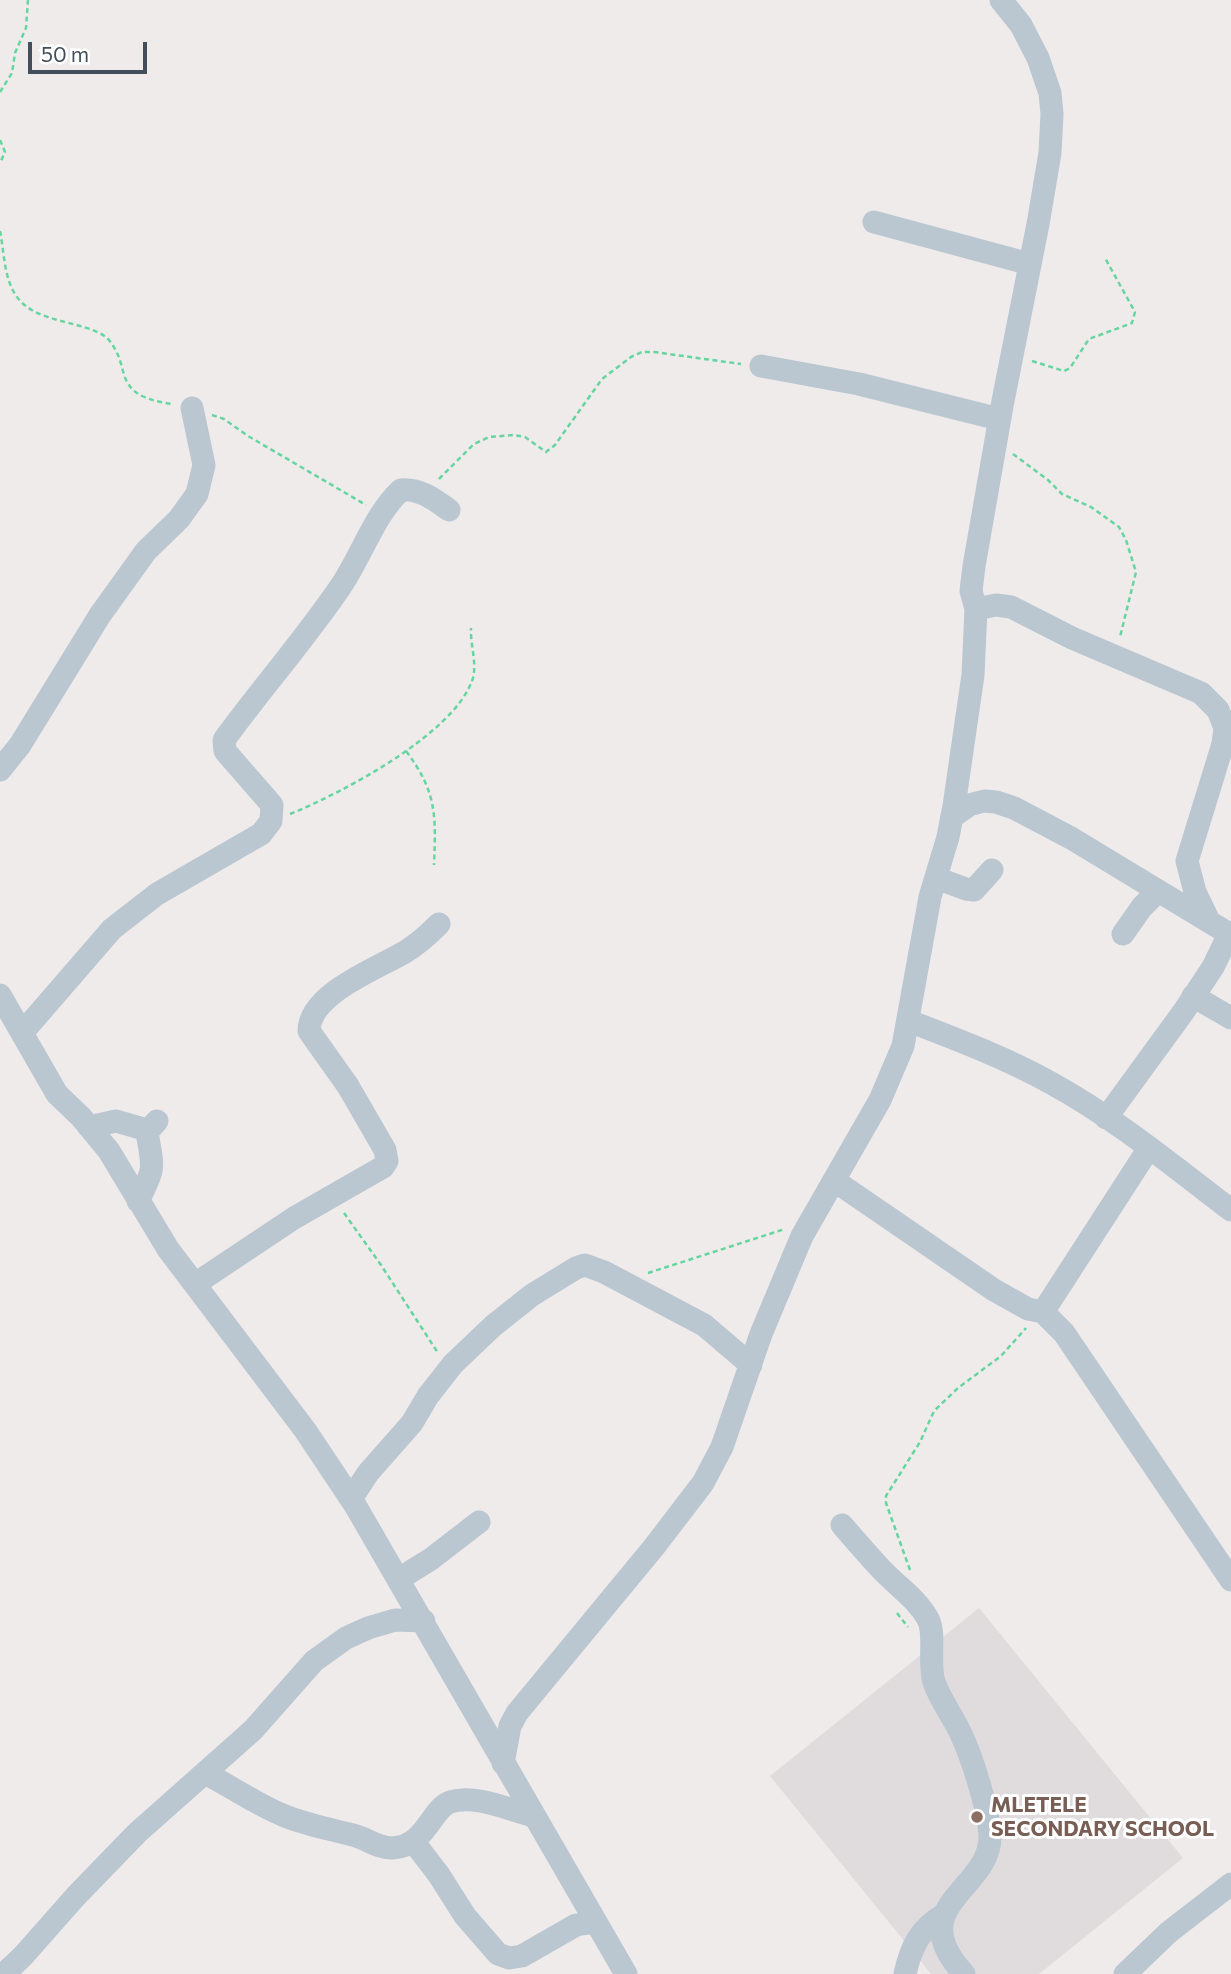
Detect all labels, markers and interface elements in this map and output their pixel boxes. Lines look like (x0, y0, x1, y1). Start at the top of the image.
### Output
scale bar (32, 28, 150, 72)
text: 50 m (41, 41, 89, 66)
place label: MLETELE SECONDARY SCHOOL (991, 1792, 1214, 1842)
marker: MLETELE SECONDARY SCHOOL (969, 1809, 985, 1825)

